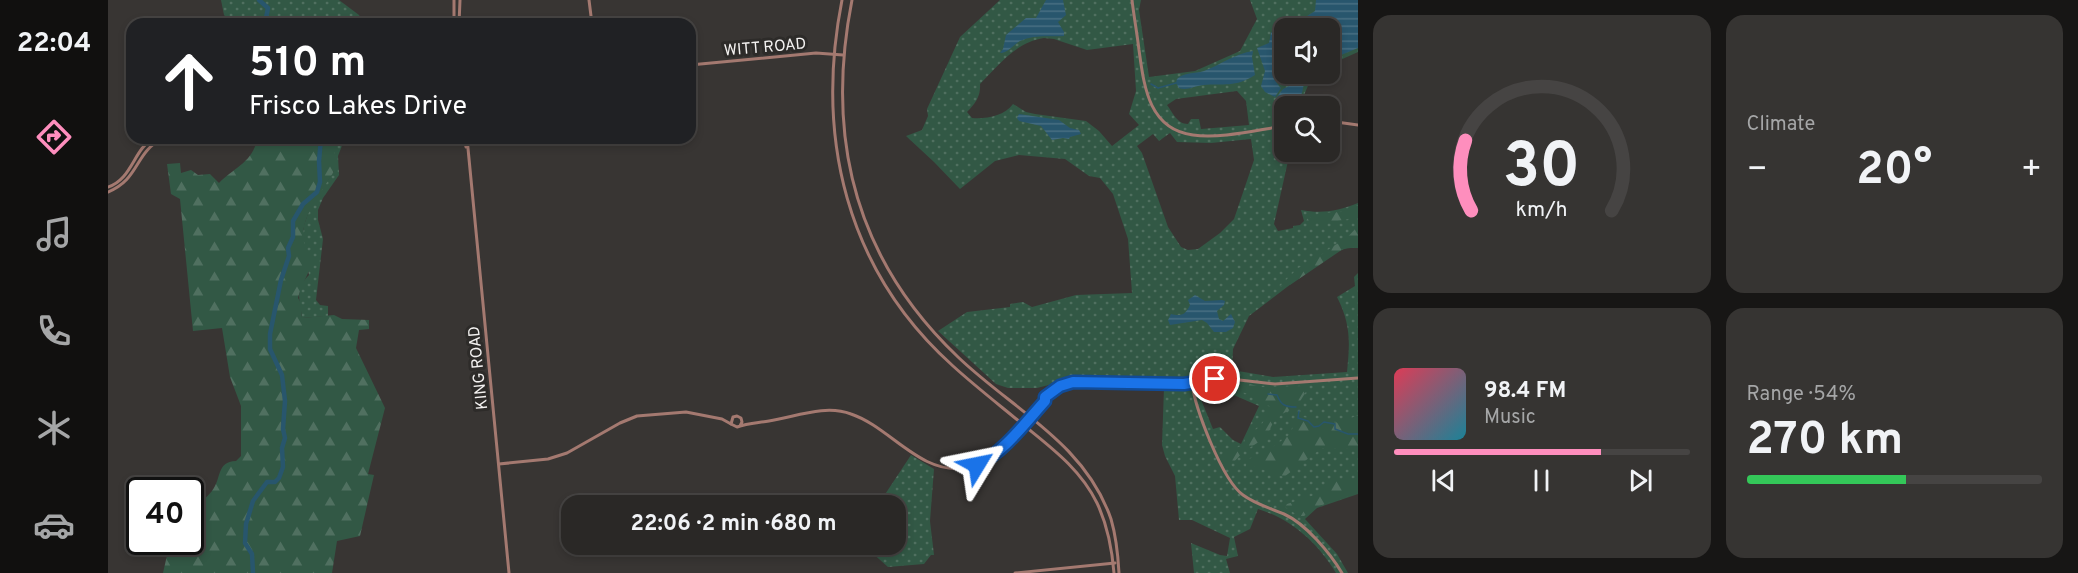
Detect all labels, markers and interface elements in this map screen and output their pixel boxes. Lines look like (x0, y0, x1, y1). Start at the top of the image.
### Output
map controls (1274, 18, 1340, 162)
button: sound (1274, 18, 1340, 84)
text: 22:04 (17, 27, 91, 61)
street label: WITT ROAD (723, 34, 807, 62)
text: 510 m (249, 38, 366, 91)
icon: ahead (150, 42, 228, 120)
text: Frisco Lakes Drive (249, 90, 467, 124)
button: search (1274, 96, 1340, 162)
text: Climate (1747, 112, 1815, 138)
icon: directions (33, 116, 75, 158)
text: 30 (1503, 130, 1580, 209)
text: 20° (1856, 143, 1932, 200)
text: − (1747, 150, 1768, 192)
text: + (2021, 150, 2042, 192)
text: km/h (1516, 197, 1568, 224)
icon: music (33, 213, 75, 255)
icon: phone (33, 310, 75, 352)
street label: KING ROAD (465, 325, 493, 411)
pin (1189, 353, 1240, 404)
icon: arrive (1198, 362, 1231, 395)
text: 98.4 FM (1484, 378, 1566, 405)
text: Range · 54% (1747, 382, 1856, 408)
text: Music (1484, 405, 1536, 431)
icon: climate (33, 407, 75, 449)
text: 270 km (1747, 413, 1903, 470)
position arrow (945, 433, 1009, 497)
icon: previous (1427, 464, 1460, 497)
icon: pause (1525, 464, 1558, 497)
icon: next (1624, 464, 1657, 497)
speed limit sign: 40 (126, 477, 204, 555)
icon: car (33, 504, 75, 546)
text: 22:06 · 2 min · 680 m (631, 511, 836, 538)

